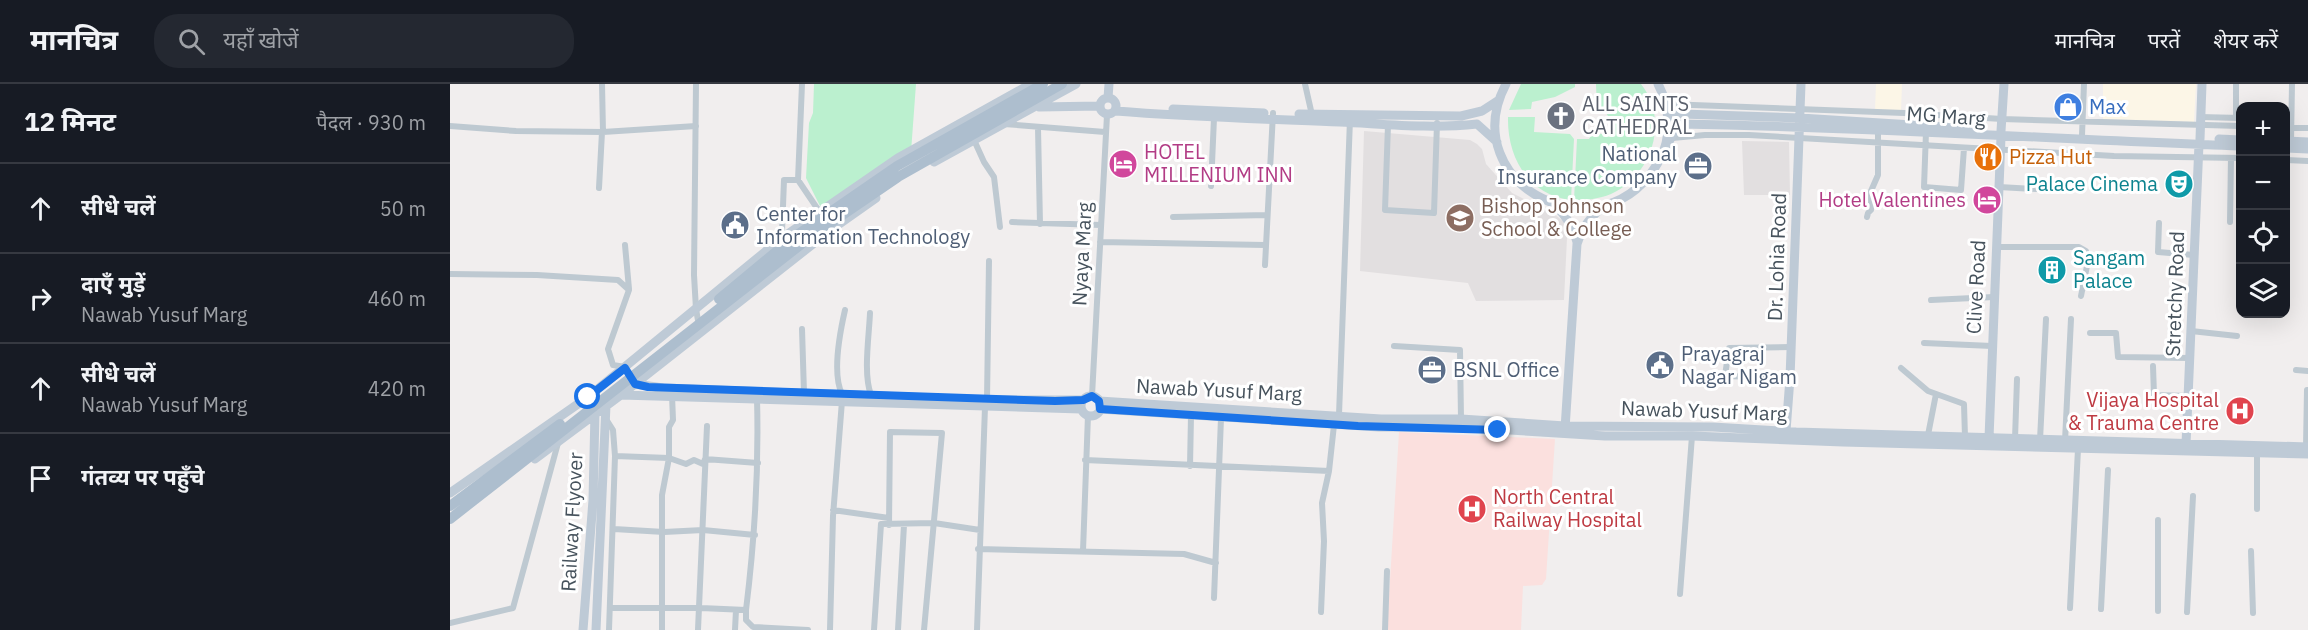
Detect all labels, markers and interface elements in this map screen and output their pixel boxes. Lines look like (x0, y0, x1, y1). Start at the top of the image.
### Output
search box (154, 14, 574, 68)
text: मानचित्र (30, 21, 118, 58)
icon: search (175, 25, 208, 58)
text: यहाँ खोजें (223, 25, 299, 54)
text: मानचित्र (2055, 26, 2115, 54)
text: परतें (2148, 26, 2180, 54)
text: शेयर करें (2213, 26, 2278, 54)
place label: ALL SAINTS CATHEDRAL (1582, 90, 1692, 140)
shop icon: Max (2052, 91, 2084, 123)
place label: Max (2089, 93, 2126, 120)
street label: MG Marg (1906, 99, 1987, 132)
church icon: ALL SAINTS CATHEDRAL (1545, 100, 1577, 132)
map controls (2236, 102, 2290, 318)
button: + (2236, 102, 2290, 156)
text: 12 मिनट (24, 104, 116, 138)
text: पैदल · 930 m (316, 109, 426, 136)
place label: HOTEL MILLENIUM INN (1144, 138, 1293, 188)
place label: National Insurance Company (1497, 140, 1677, 190)
restaurant icon: Pizza Hut (1972, 141, 2004, 173)
place label: Pizza Hut (2009, 143, 2093, 170)
hotel icon: HOTEL MILLENIUM INN (1107, 148, 1139, 180)
office icon: National Insurance Company (1682, 150, 1714, 182)
button: − (2236, 156, 2290, 210)
theatre icon: Palace Cinema (2163, 168, 2195, 200)
place label: Palace Cinema (2026, 170, 2158, 197)
hotel icon: Hotel Valentines (1971, 184, 2003, 216)
place label: Hotel Valentines (1818, 186, 1966, 213)
icon: ahead (24, 192, 57, 225)
text: सीधे चलें (81, 192, 156, 221)
place label: Bishop Johnson School & College (1481, 192, 1632, 242)
street label: Dr. Lohia Road (1761, 193, 1792, 321)
text: 50 m (380, 195, 426, 222)
place label: Center for Information Technology (756, 200, 970, 250)
street label: Nyaya Marg (1065, 201, 1098, 307)
school or university icon: Bishop Johnson School & College (1444, 202, 1476, 234)
public building icon: Center for Information Technology (719, 209, 751, 241)
button: locate (2236, 210, 2290, 264)
street label: Stretchy Road (2159, 231, 2190, 357)
street label: Clive Road (1960, 239, 1991, 335)
place label: Sangam Palace (2073, 244, 2145, 294)
building icon: Sangam Palace (2036, 254, 2068, 286)
button: layers (2236, 264, 2290, 318)
text: दाएँ मुड़ें (81, 269, 145, 298)
icon: right (24, 282, 57, 315)
text: 460 m (368, 285, 426, 312)
text: Nawab Yusuf Marg (81, 301, 247, 328)
place label: Prayagraj Nagar Nigam (1681, 340, 1797, 390)
public building icon: Prayagraj Nagar Nigam (1644, 349, 1676, 381)
office icon: BSNL Office (1416, 354, 1448, 386)
place label: BSNL Office (1453, 356, 1559, 383)
text: सीधे चलें (81, 359, 156, 388)
icon: ahead (24, 372, 57, 405)
street label: Nawab Yusuf Marg (1135, 372, 1303, 407)
text: 420 m (368, 375, 426, 402)
route start (574, 383, 600, 409)
place label: Vijaya Hospital & Trauma Centre (2068, 386, 2219, 436)
text: Nawab Yusuf Marg (81, 391, 247, 418)
street label: Nawab Yusuf Marg (1620, 394, 1788, 427)
hospital icon: Vijaya Hospital & Trauma Centre (2224, 395, 2256, 427)
route end (1484, 416, 1510, 442)
street label: Railway Flyover (554, 452, 589, 592)
icon: arrive (24, 462, 57, 495)
text: गंतव्य पर पहुँचे (81, 462, 205, 491)
place label: North Central Railway Hospital (1493, 483, 1642, 533)
hospital icon: North Central Railway Hospital (1456, 493, 1488, 525)

